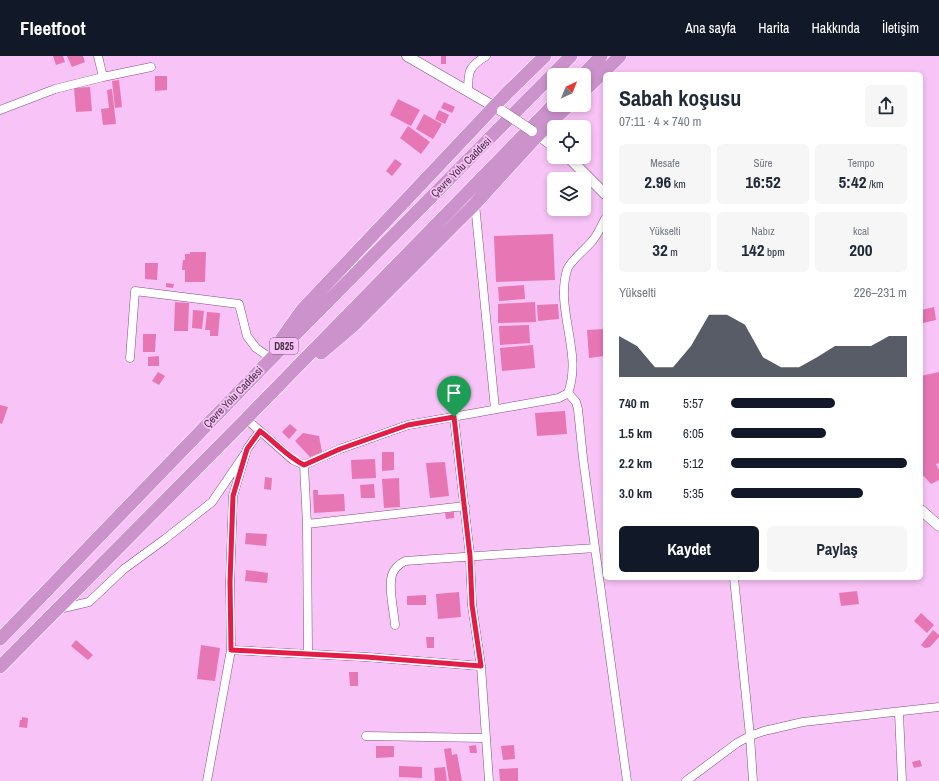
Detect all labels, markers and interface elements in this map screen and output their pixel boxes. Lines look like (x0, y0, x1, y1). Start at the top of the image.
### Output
text: Fleetfoot (20, 15, 86, 41)
text: Ana sayfa (685, 19, 736, 37)
text: Harita (758, 19, 789, 37)
text: Hakkında (811, 19, 860, 37)
text: İletişim (882, 19, 919, 37)
north arrow (547, 68, 591, 112)
map controls (547, 68, 591, 216)
text: Sabah koşusu (619, 83, 741, 113)
button: share (865, 85, 907, 127)
text: 07:11 · 4 × 740 m (619, 113, 702, 130)
button: locate (547, 120, 591, 164)
street label: Çevre Yolu Caddesi (428, 134, 494, 200)
text: Mesafe (650, 156, 680, 170)
text: Süre (753, 156, 773, 170)
text: Tempo (847, 156, 875, 170)
text: 2.96 (644, 170, 671, 193)
text: 16:52 (745, 170, 781, 193)
text: 5:42 (839, 170, 866, 193)
button: layers (547, 172, 591, 216)
text: km (671, 177, 686, 191)
text: /km (866, 177, 883, 191)
text: Yükselti (649, 224, 681, 238)
text: Nabız (751, 224, 775, 238)
text: kcal (853, 224, 869, 238)
text: 32 (652, 238, 668, 261)
text: 142 (741, 238, 765, 261)
text: 200 (849, 238, 873, 261)
text: m (668, 245, 678, 259)
text: bpm (765, 245, 785, 259)
text: Yükselti (619, 284, 656, 301)
text: 226–231 m (854, 284, 907, 301)
road number: D825 (270, 338, 298, 354)
street label: Çevre Yolu Caddesi (200, 363, 266, 431)
pin (437, 376, 471, 417)
icon: arrive (443, 382, 465, 404)
text: 740 m (619, 395, 649, 412)
text: 5:57 (683, 395, 704, 412)
text: 1.5 km (619, 425, 652, 442)
text: 6:05 (683, 425, 704, 442)
text: 2.2 km (619, 455, 652, 472)
text: 5:12 (683, 455, 704, 472)
text: 3.0 km (619, 485, 652, 502)
text: 5:35 (683, 485, 704, 502)
button: Kaydet (619, 526, 759, 572)
button: Paylaş (767, 526, 907, 572)

